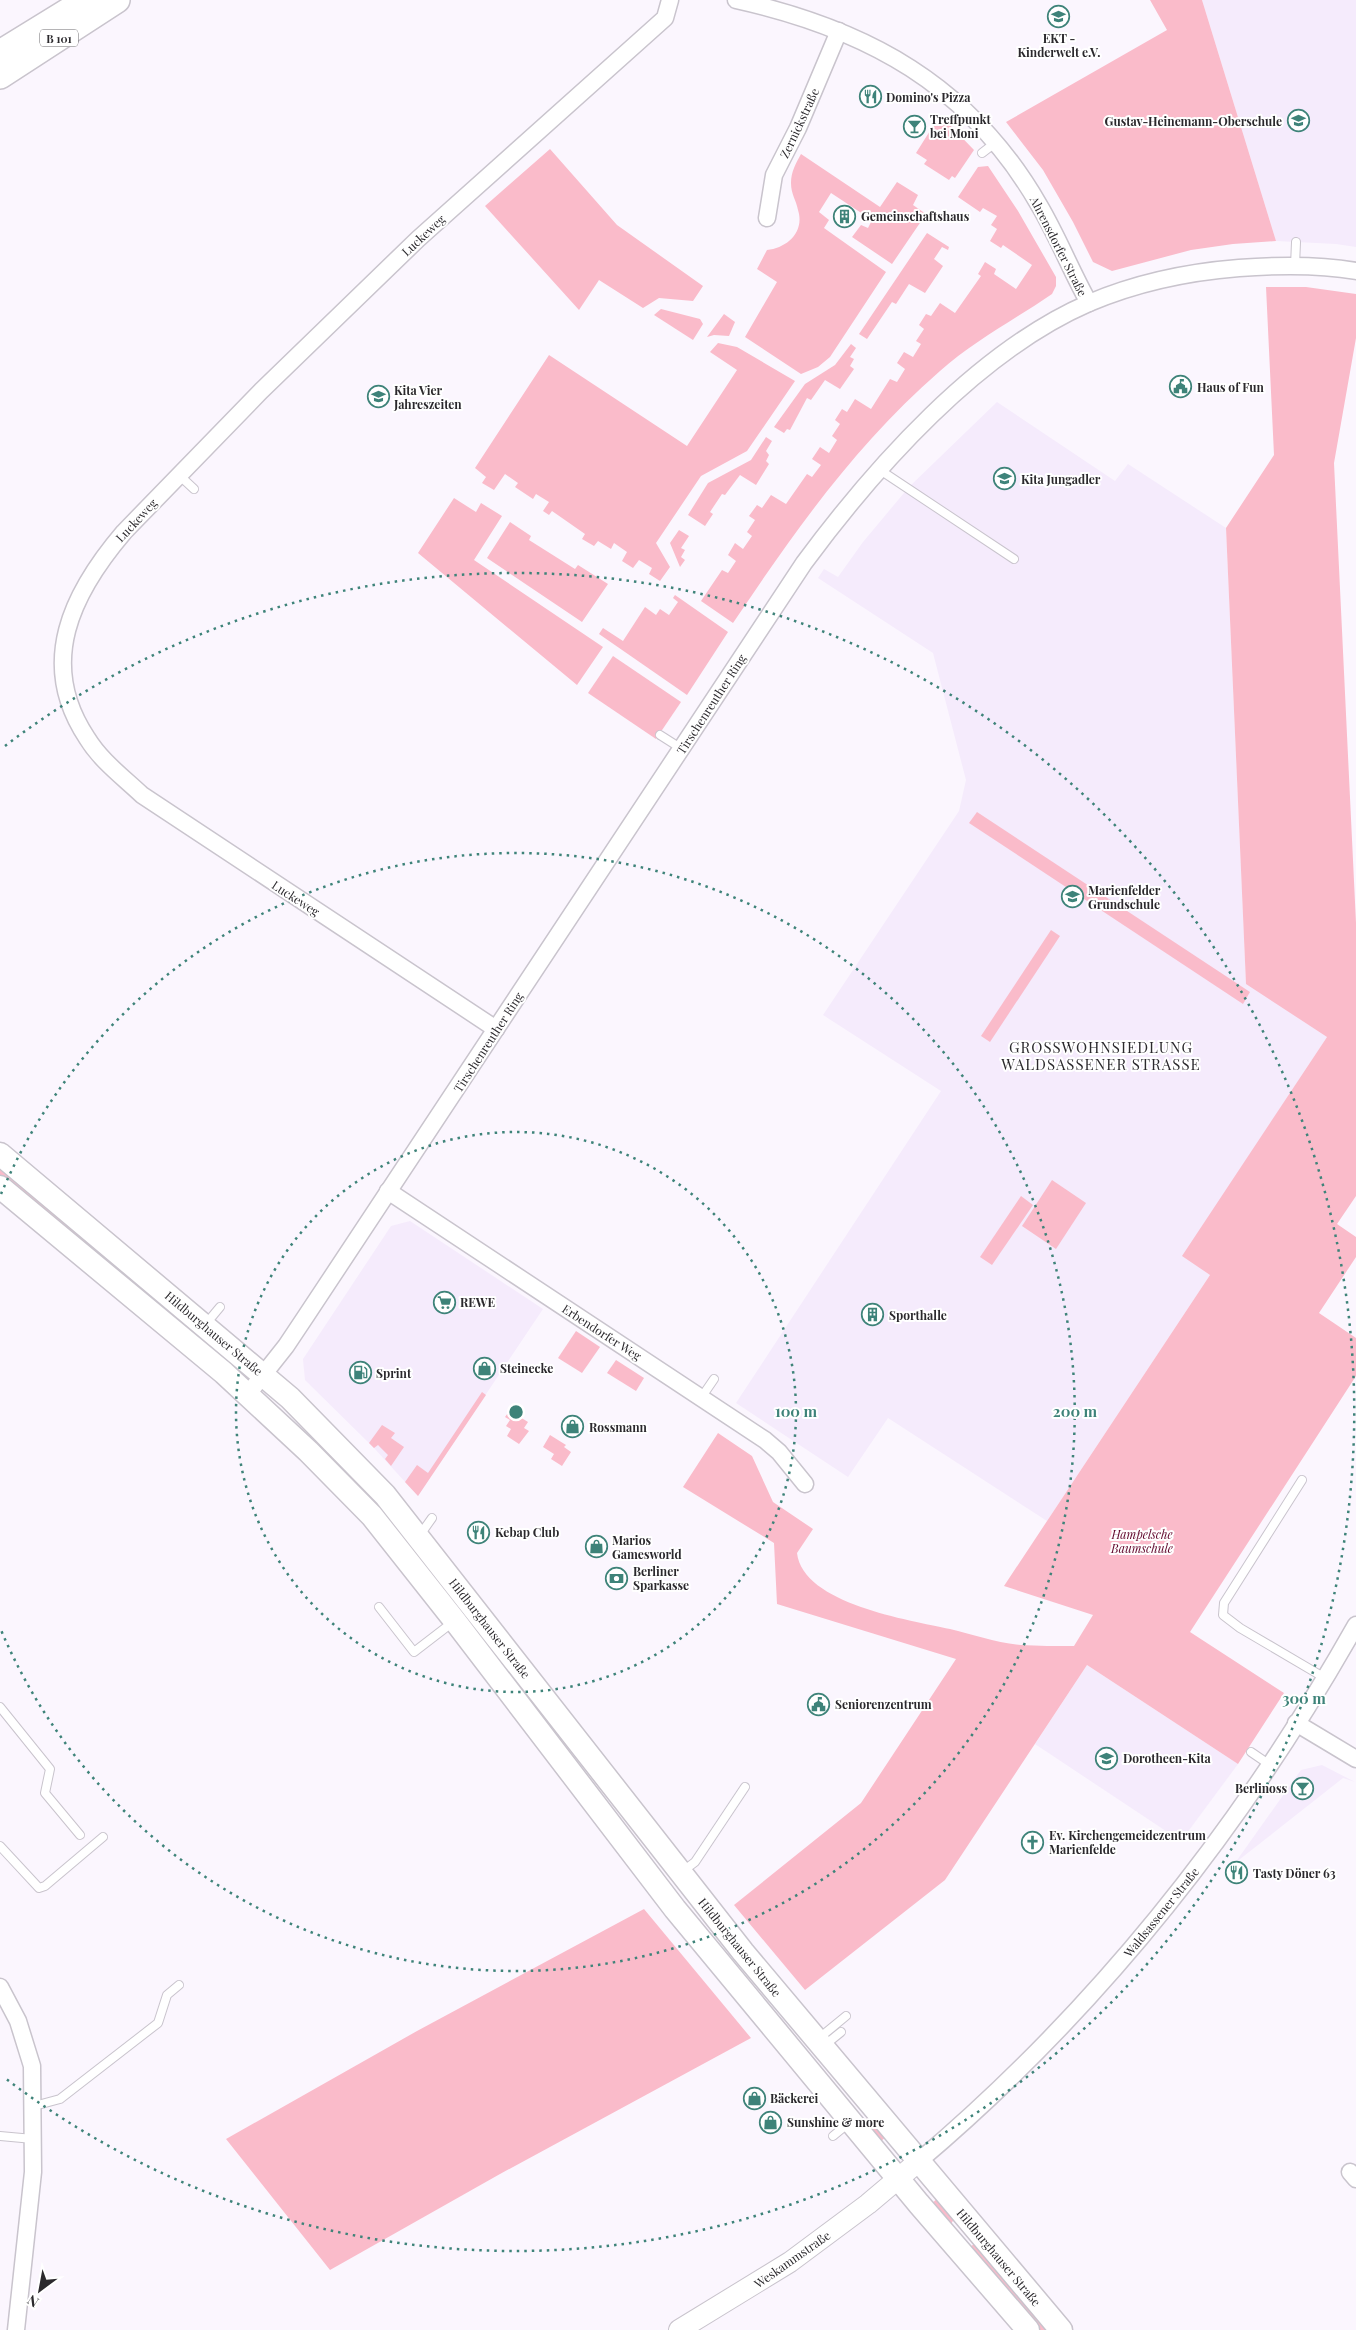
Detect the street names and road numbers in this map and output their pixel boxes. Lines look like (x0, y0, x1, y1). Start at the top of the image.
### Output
road number: B 101 (40, 29, 78, 46)
street label: Zernickstraße (776, 85, 822, 161)
street label: Ahrensdorfer Straße (1026, 192, 1091, 299)
street label: Luckeweg (398, 210, 449, 259)
street label: Luckeweg (112, 494, 161, 545)
street label: Tirschenreuther Ring (673, 650, 750, 757)
street label: Luckeweg (269, 877, 323, 920)
street label: Tirschenreuther Ring (450, 988, 527, 1095)
street label: Hildburghauser Straße (162, 1287, 266, 1379)
street label: Erbendorfer Weg (559, 1300, 645, 1364)
street label: Hildburghauser Straße (446, 1575, 534, 1681)
street label: Waldsassener Straße (1119, 1864, 1202, 1961)
street label: Hildburghauser Straße (695, 1894, 785, 2000)
street label: Hildburghauser Straße (953, 2205, 1045, 2309)
street label: Weskammstraße (750, 2227, 833, 2292)

